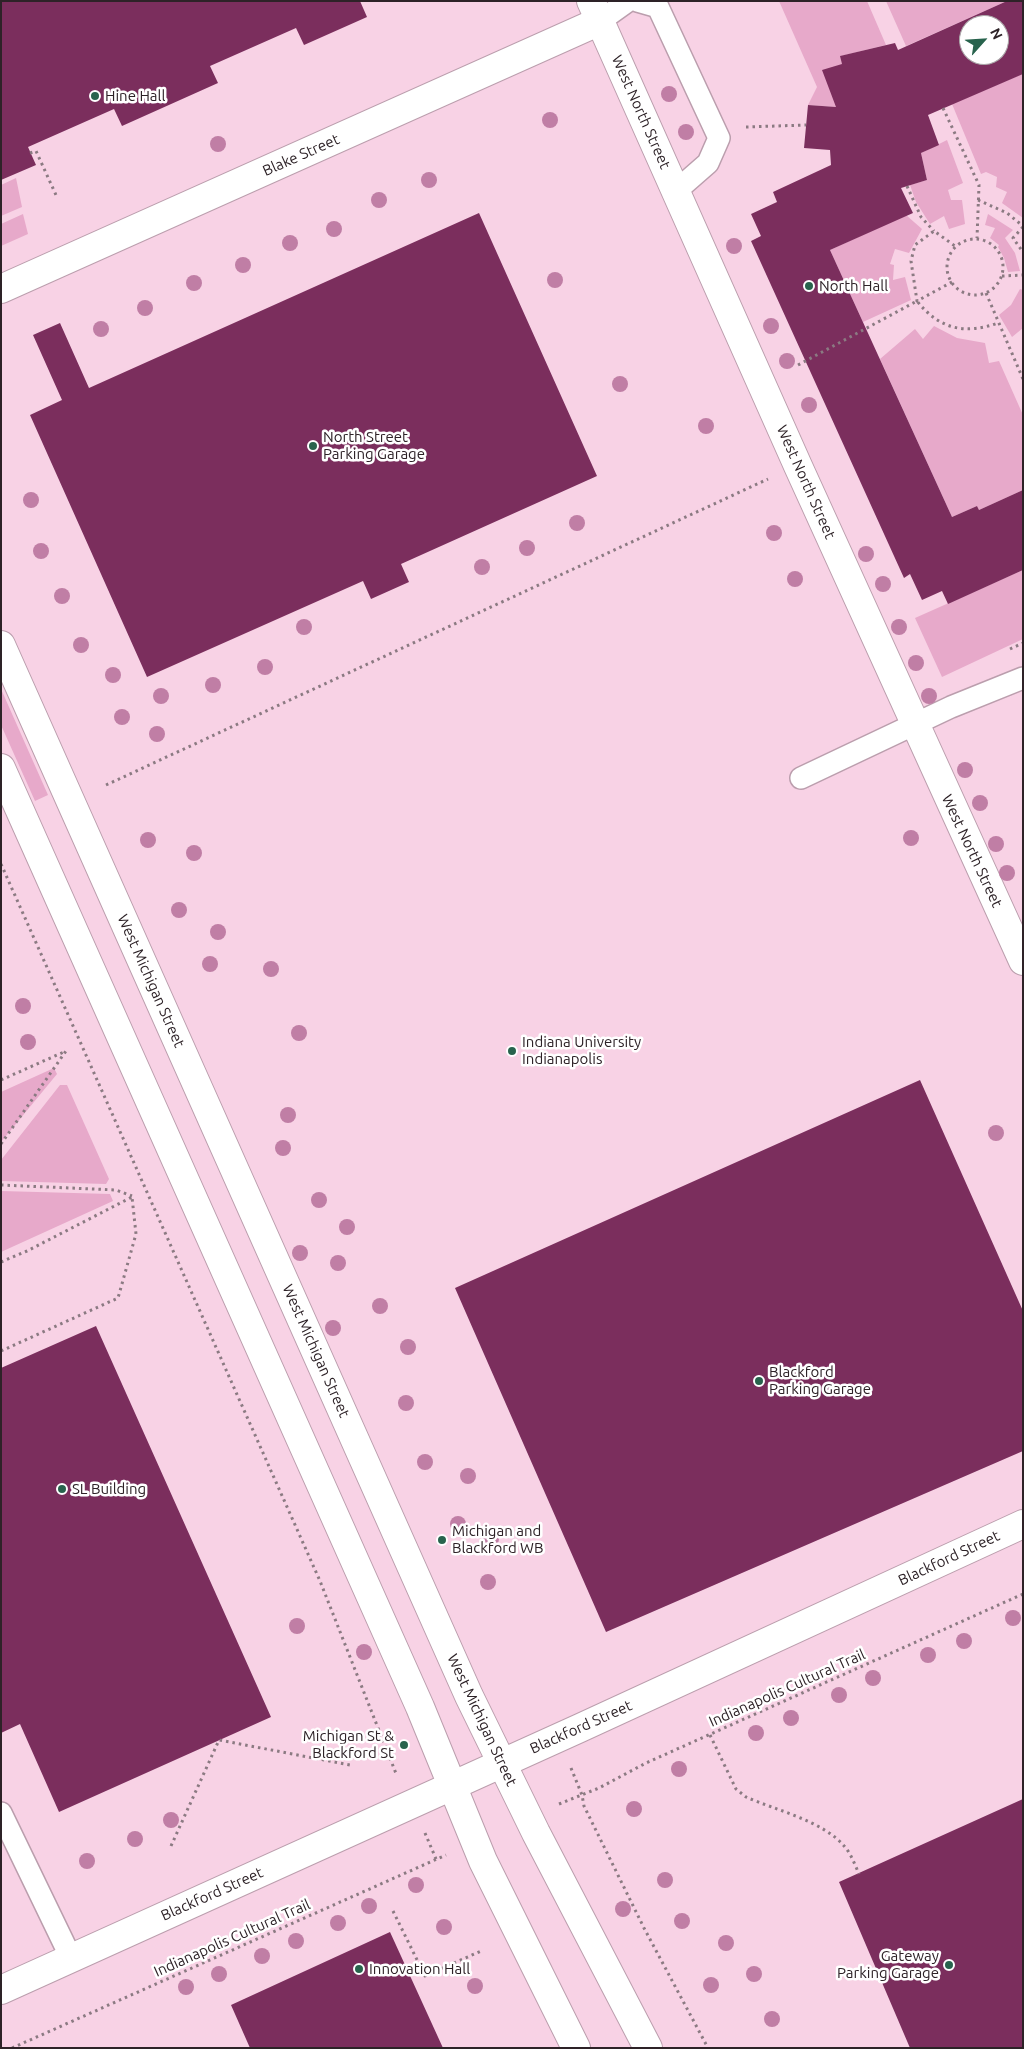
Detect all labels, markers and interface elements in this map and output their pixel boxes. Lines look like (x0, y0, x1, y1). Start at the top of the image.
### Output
north arrow (959, 15, 1009, 65)
text: N (987, 26, 1006, 42)
street label: West North Street (608, 52, 674, 172)
place label: Hine Hall (105, 87, 165, 105)
marker: Hine Hall (89, 90, 101, 102)
street label: Blake Street (260, 130, 342, 180)
place label: North Hall (819, 277, 888, 295)
marker: North Hall (803, 280, 815, 292)
street label: West North Street (773, 422, 839, 542)
place label: North Street Parking Garage (323, 428, 425, 463)
marker: North Street Parking Garage (307, 440, 319, 452)
street label: West North Street (938, 792, 1006, 910)
street label: West Michigan Street (114, 912, 188, 1050)
place label: Indiana University Indianapolis (522, 1033, 641, 1068)
marker: Indiana University Indianapolis (506, 1045, 518, 1057)
street label: West Michigan Street (279, 1282, 353, 1420)
place label: Blackford Parking Garage (769, 1363, 871, 1398)
marker: Blackford Parking Garage (753, 1375, 765, 1387)
place label: SL Building (72, 1480, 146, 1498)
marker: SL Building (56, 1483, 68, 1495)
place label: Michigan and Blackford WB (452, 1522, 543, 1557)
street label: Blackford Street (895, 1527, 1003, 1589)
marker: Michigan and Blackford WB (436, 1534, 448, 1546)
street label: Indianapolis Cultural Trail (706, 1645, 868, 1731)
street label: West Michigan Street (443, 1651, 521, 1789)
street label: Blackford Street (527, 1696, 635, 1758)
place label: Michigan St & Blackford St (303, 1727, 394, 1762)
marker: Michigan St & Blackford St (398, 1739, 410, 1751)
street label: Blackford Street (158, 1863, 266, 1925)
street label: Indianapolis Cultural Trail (151, 1895, 313, 1981)
place label: Gateway Parking Garage (837, 1947, 939, 1982)
marker: Gateway Parking Garage (943, 1959, 955, 1971)
place label: Innovation Hall (369, 1960, 470, 1978)
marker: Innovation Hall (353, 1963, 365, 1975)

